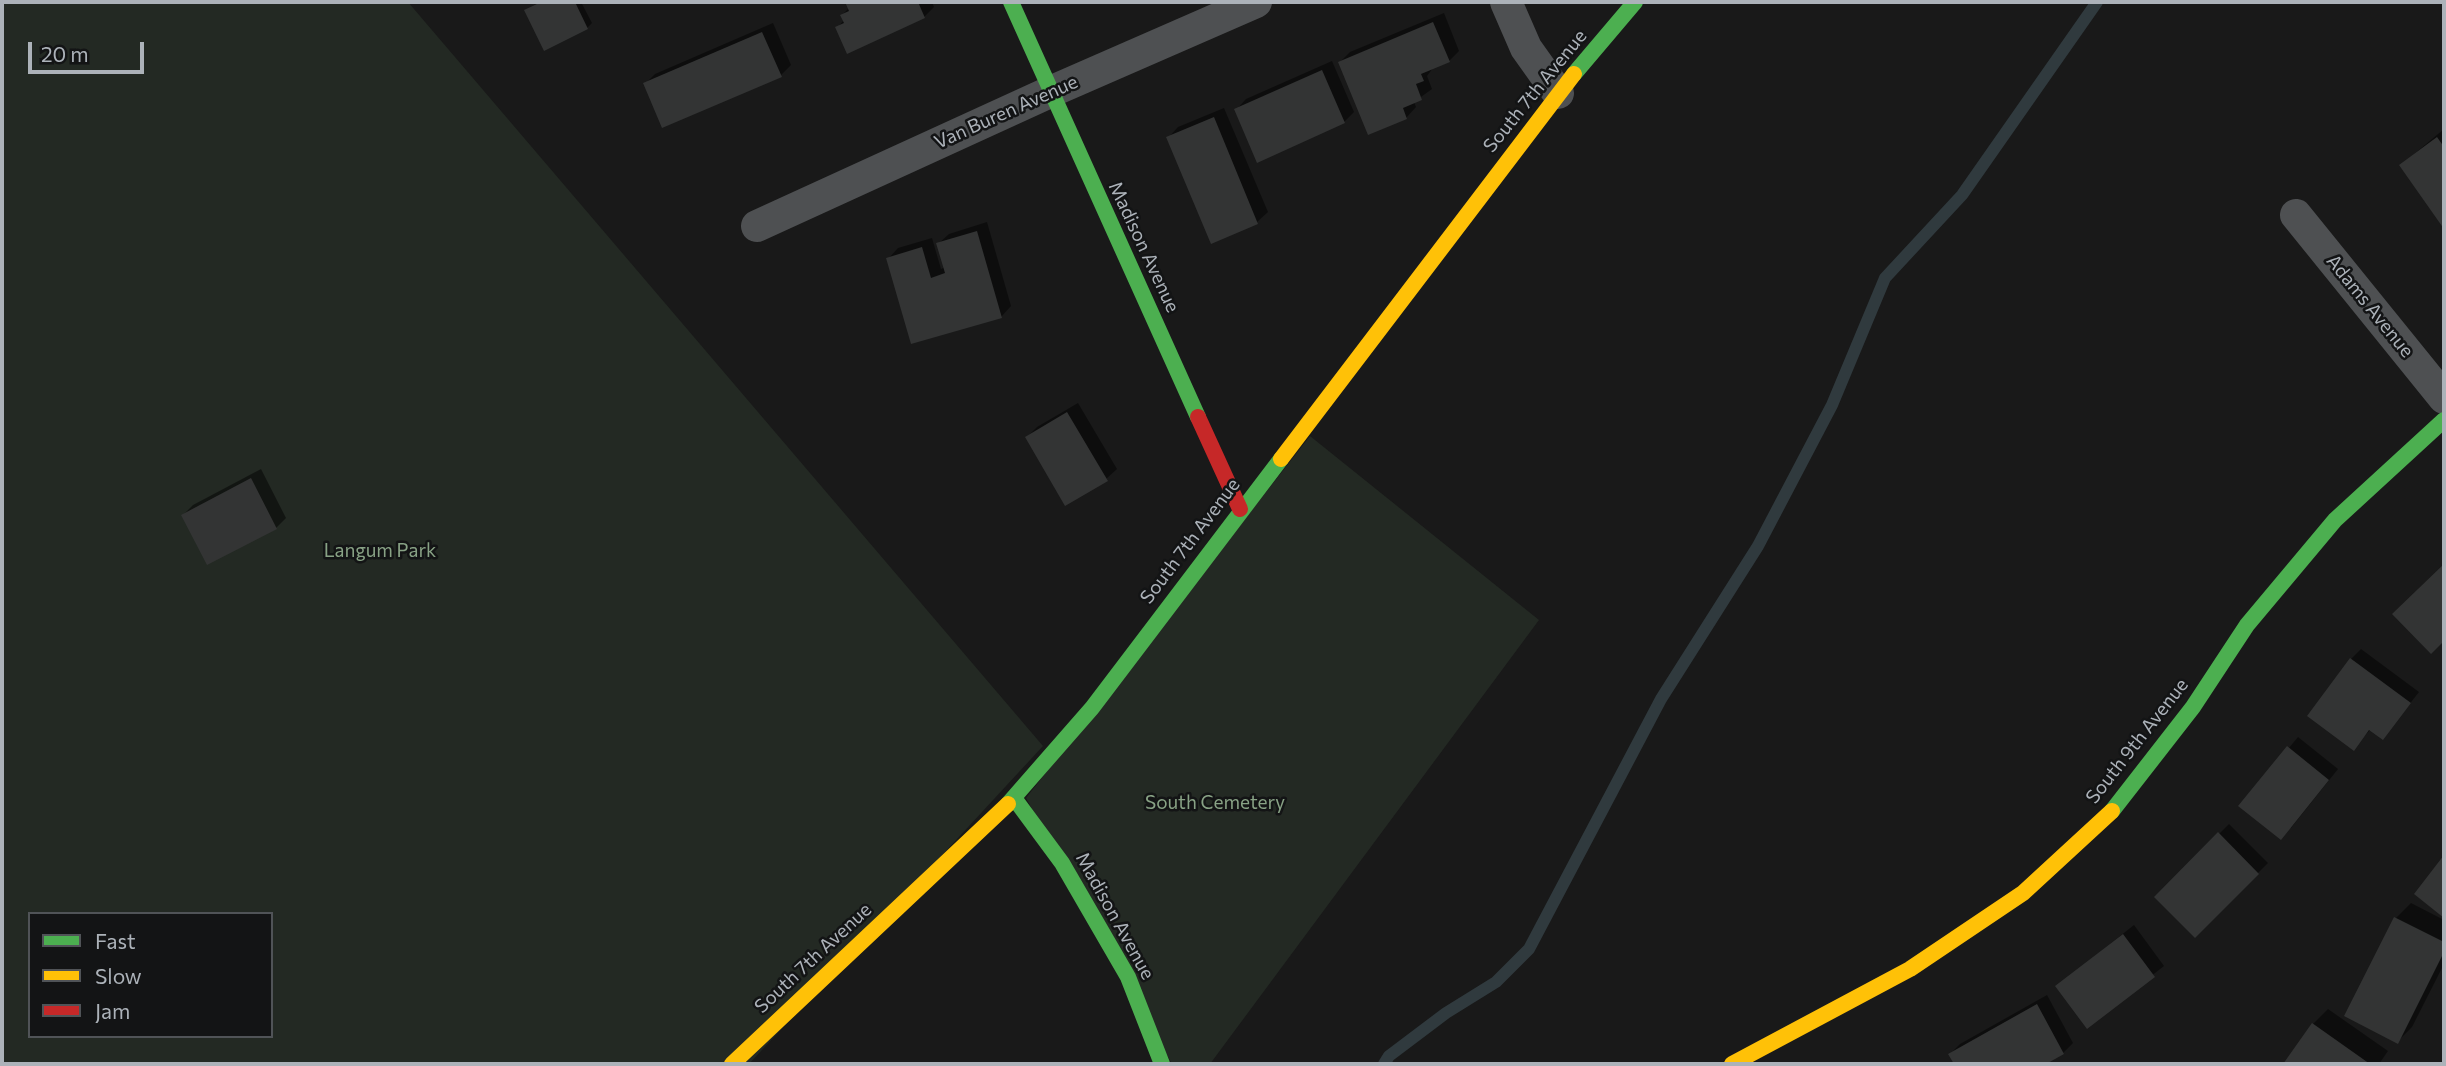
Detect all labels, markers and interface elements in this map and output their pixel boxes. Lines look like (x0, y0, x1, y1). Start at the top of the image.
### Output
street label: South 7th Avenue (1479, 25, 1591, 157)
scale bar (32, 28, 147, 72)
text: 20 m (41, 41, 89, 66)
street label: Van Buren Avenue (931, 70, 1081, 154)
street label: Madison Avenue (1104, 178, 1184, 316)
street label: Adams Avenue (2322, 250, 2418, 362)
street label: South 7th Avenue (1135, 474, 1245, 608)
park label: Langum Park (324, 540, 436, 562)
street label: South 9th Avenue (2081, 674, 2193, 808)
park label: South Cemetery (1145, 792, 1285, 814)
street label: Madison Avenue (1071, 849, 1159, 983)
street label: South 7th Avenue (750, 898, 876, 1018)
legend (28, 912, 273, 1038)
text: Fast (95, 928, 136, 953)
text: Slow (95, 963, 142, 988)
text: Jam (95, 998, 130, 1023)

